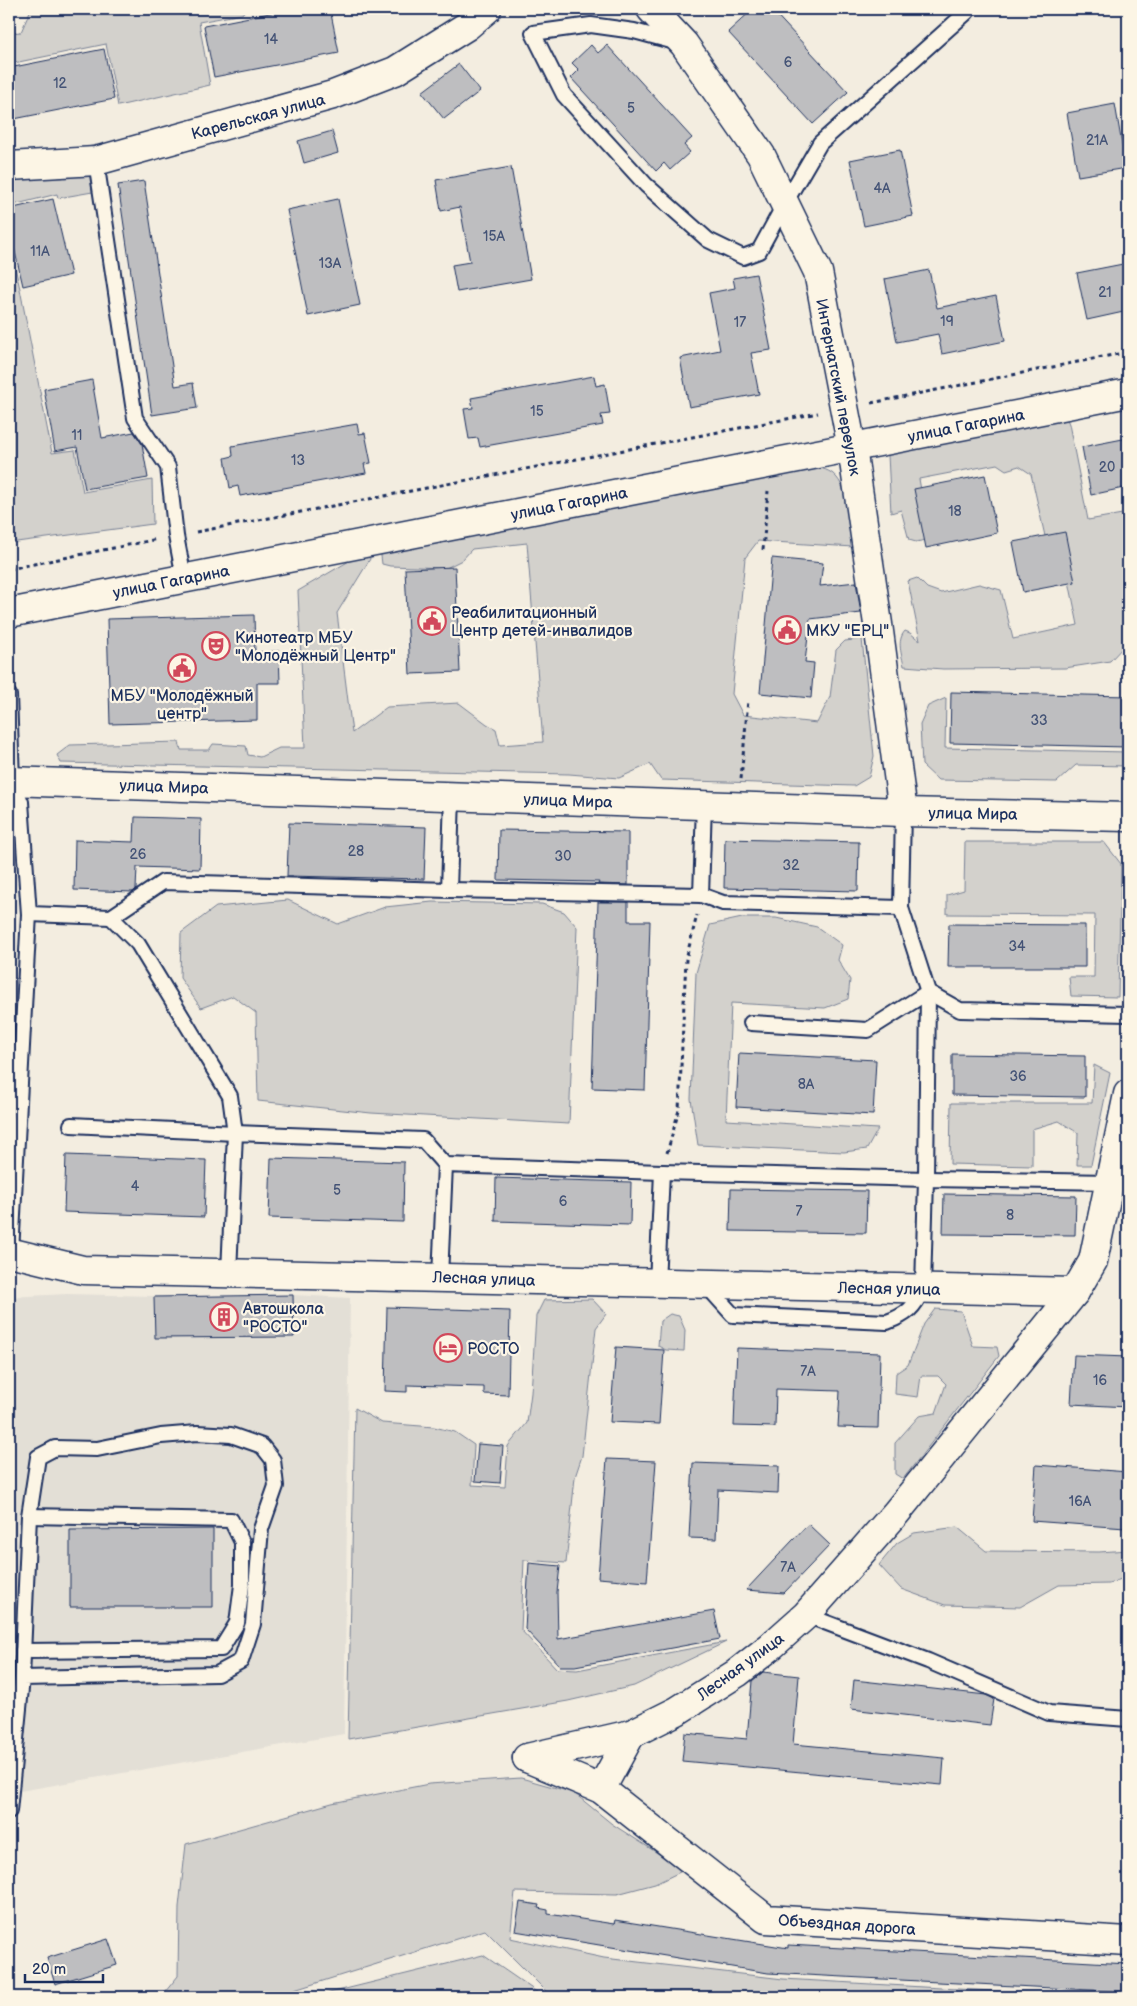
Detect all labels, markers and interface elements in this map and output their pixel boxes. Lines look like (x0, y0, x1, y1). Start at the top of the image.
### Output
house number: 14 (264, 31, 278, 48)
house number: 6 (784, 54, 793, 71)
house number: 12 (53, 75, 68, 92)
street label: Карельская улица (189, 90, 328, 144)
house number: 5 (627, 100, 635, 117)
house number: 21А (1086, 132, 1108, 149)
house number: 4А (873, 180, 891, 197)
house number: 15А (483, 228, 505, 245)
house number: 11А (30, 243, 50, 260)
house number: 13А (319, 255, 342, 272)
house number: 21 (1098, 284, 1112, 301)
street label: Интернатский переулок (811, 297, 864, 478)
house number: 19 (940, 313, 954, 330)
house number: 17 (734, 314, 746, 331)
house number: 15 (530, 403, 544, 420)
street label: улица Гагарина (906, 406, 1027, 447)
house number: 11 (72, 427, 82, 444)
house number: 13 (291, 452, 305, 469)
house number: 20 (1099, 459, 1115, 476)
street label: улица Гагарина (509, 484, 630, 525)
house number: 18 (948, 503, 962, 520)
street label: улица Гагарина (111, 562, 232, 603)
place label: Реабилитационный Центр детей-инвалидов (451, 604, 633, 641)
public building icon: Реабилитационный Центр детей-инвалидов (417, 606, 447, 636)
public building icon: МКУ "ЕРЦ" (772, 615, 802, 645)
place label: МКУ "ЕРЦ" (806, 622, 889, 641)
place label: Кинотеатр МБУ "Молодёжный Центр" (235, 629, 396, 666)
theatre icon: Кинотеатр МБУ "Молодёжный Центр" (201, 631, 231, 661)
public building icon: МБУ "Молодёжный центр" (167, 653, 197, 683)
place label: МБУ "Молодёжный центр" (110, 687, 254, 724)
house number: 33 (1030, 712, 1048, 729)
street label: улица Мира (119, 776, 209, 799)
street label: улица Мира (523, 790, 613, 813)
street label: улица Мира (928, 804, 1018, 825)
house number: 28 (348, 843, 364, 860)
house number: 26 (130, 846, 147, 863)
house number: 30 (555, 848, 571, 865)
house number: 32 (783, 857, 800, 874)
house number: 34 (1008, 938, 1026, 955)
house number: 36 (1009, 1068, 1027, 1085)
house number: 8А (798, 1076, 815, 1093)
house number: 4 (131, 1178, 140, 1195)
house number: 5 (333, 1182, 341, 1199)
house number: 6 (559, 1193, 568, 1210)
house number: 7 (796, 1203, 803, 1220)
house number: 8 (1006, 1207, 1014, 1224)
street label: Лесная улица (431, 1268, 536, 1291)
street label: Лесная улица (836, 1279, 941, 1300)
place label: Автошкола "РОСТО" (242, 1300, 324, 1337)
building icon: Автошкола "РОСТО" (209, 1302, 239, 1332)
hotel icon: РОСТО (433, 1333, 463, 1363)
place label: РОСТО (467, 1340, 520, 1359)
house number: 7А (800, 1363, 816, 1380)
house number: 16 (1093, 1372, 1107, 1389)
house number: 16А (1069, 1493, 1092, 1510)
house number: 7А (780, 1559, 796, 1576)
street label: Лесная улица (693, 1629, 789, 1706)
street label: Объездная дорога (777, 1911, 917, 1940)
scale bar (25, 1951, 102, 1983)
text: 20 m (32, 1960, 66, 1979)

